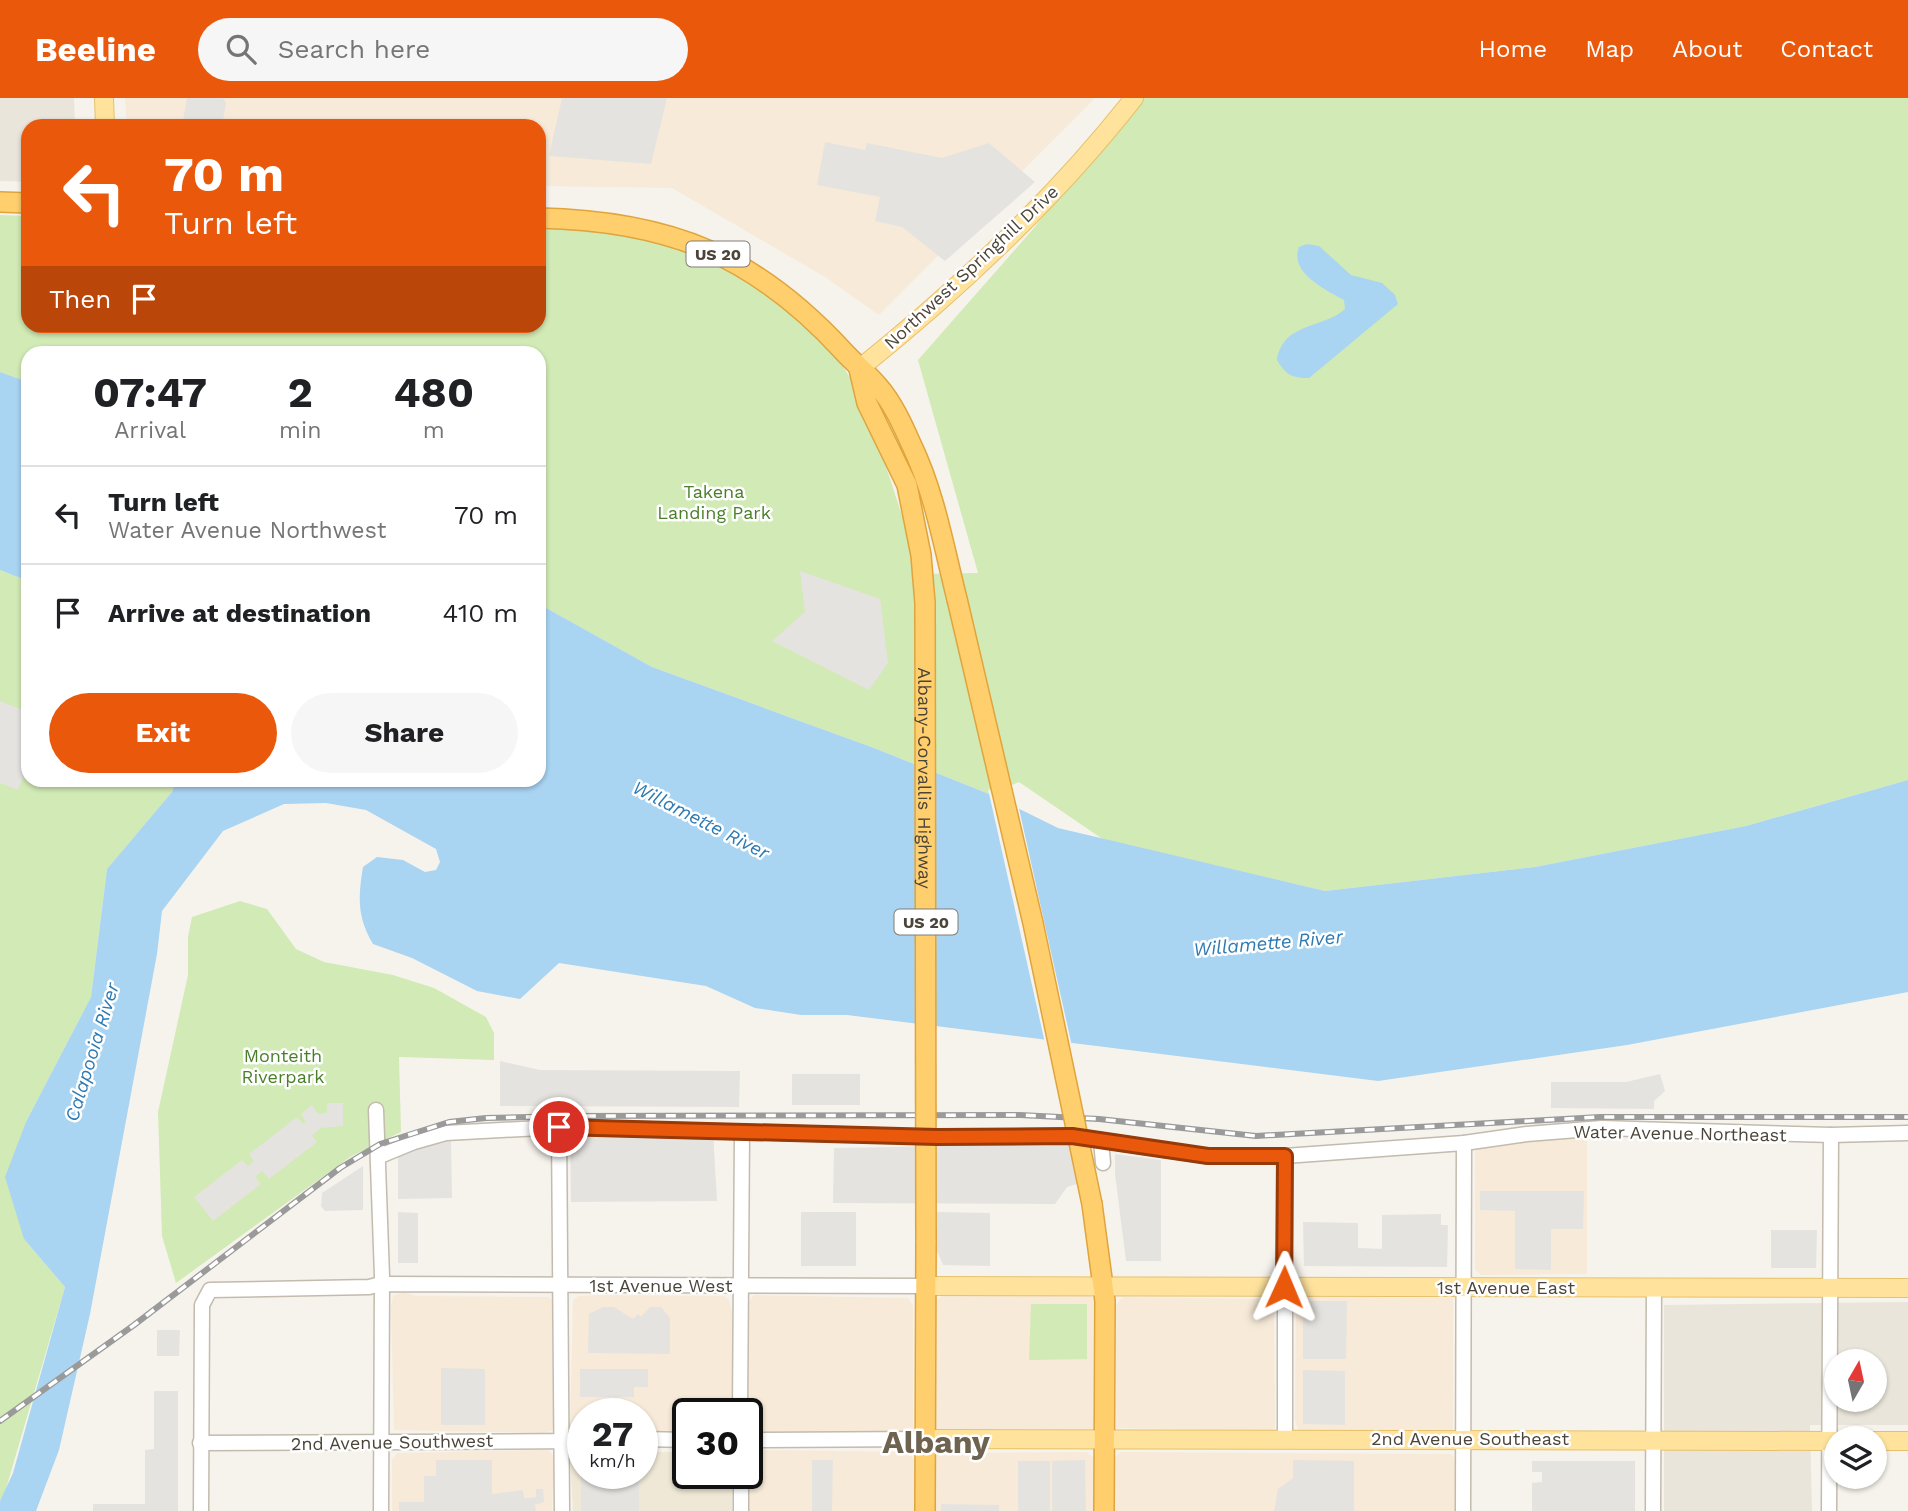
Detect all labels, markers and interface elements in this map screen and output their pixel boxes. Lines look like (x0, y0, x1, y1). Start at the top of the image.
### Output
search box (198, 18, 688, 81)
text: Beeline (35, 30, 156, 69)
icon: search (222, 30, 260, 68)
text: Search here (278, 34, 430, 64)
text: Home (1479, 35, 1547, 63)
text: Map (1585, 35, 1634, 63)
text: About (1672, 35, 1742, 63)
text: Contact (1780, 35, 1873, 63)
text: 70 m (164, 145, 284, 203)
icon: left (49, 147, 140, 238)
street label: Northwest Springhill Drive (880, 181, 1062, 353)
text: Turn left (164, 204, 297, 242)
road number: US 20 (686, 242, 750, 266)
icon: arrive (125, 280, 163, 318)
text: Then (49, 284, 111, 314)
text: 07:47 (93, 368, 207, 417)
text: 2 (288, 368, 313, 417)
text: 480 (393, 368, 474, 417)
text: Arrival (114, 417, 186, 444)
text: min (279, 417, 321, 444)
text: m (423, 417, 445, 444)
park label: Takena Landing Park (657, 481, 771, 523)
text: Turn left (108, 487, 219, 517)
icon: left (49, 496, 87, 534)
text: 70 m (454, 500, 518, 530)
text: Water Avenue Northwest (108, 517, 386, 544)
icon: arrive (49, 594, 87, 632)
text: Arrive at destination (108, 598, 371, 628)
text: 410 m (443, 598, 518, 628)
street label: Albany-Corvallis Highway (915, 667, 936, 890)
button: Exit (49, 693, 277, 773)
button: Share (291, 693, 518, 773)
water label: Willamette River (629, 776, 774, 865)
road number: US 20 (894, 909, 958, 934)
water label: Willamette River (1192, 925, 1344, 961)
water label: Calapooia River (60, 979, 124, 1124)
park label: Monteith Riverpark (242, 1045, 324, 1087)
pin (529, 1097, 589, 1157)
icon: arrive (540, 1108, 578, 1146)
street label: Water Avenue Northeast (1573, 1121, 1787, 1145)
position arrow (1247, 1250, 1321, 1324)
street label: 1st Avenue West (590, 1275, 733, 1296)
street label: 1st Avenue East (1437, 1277, 1575, 1298)
north arrow (1824, 1349, 1886, 1412)
map controls (1824, 1349, 1887, 1489)
speed limit sign: 30 (672, 1398, 763, 1489)
text: 27 (592, 1413, 633, 1455)
district label: Albany (882, 1423, 991, 1461)
button: layers (1824, 1426, 1887, 1489)
street label: 2nd Avenue Southeast (1371, 1428, 1569, 1449)
street label: 2nd Avenue Southwest (291, 1430, 494, 1454)
text: km/h (589, 1450, 636, 1471)

